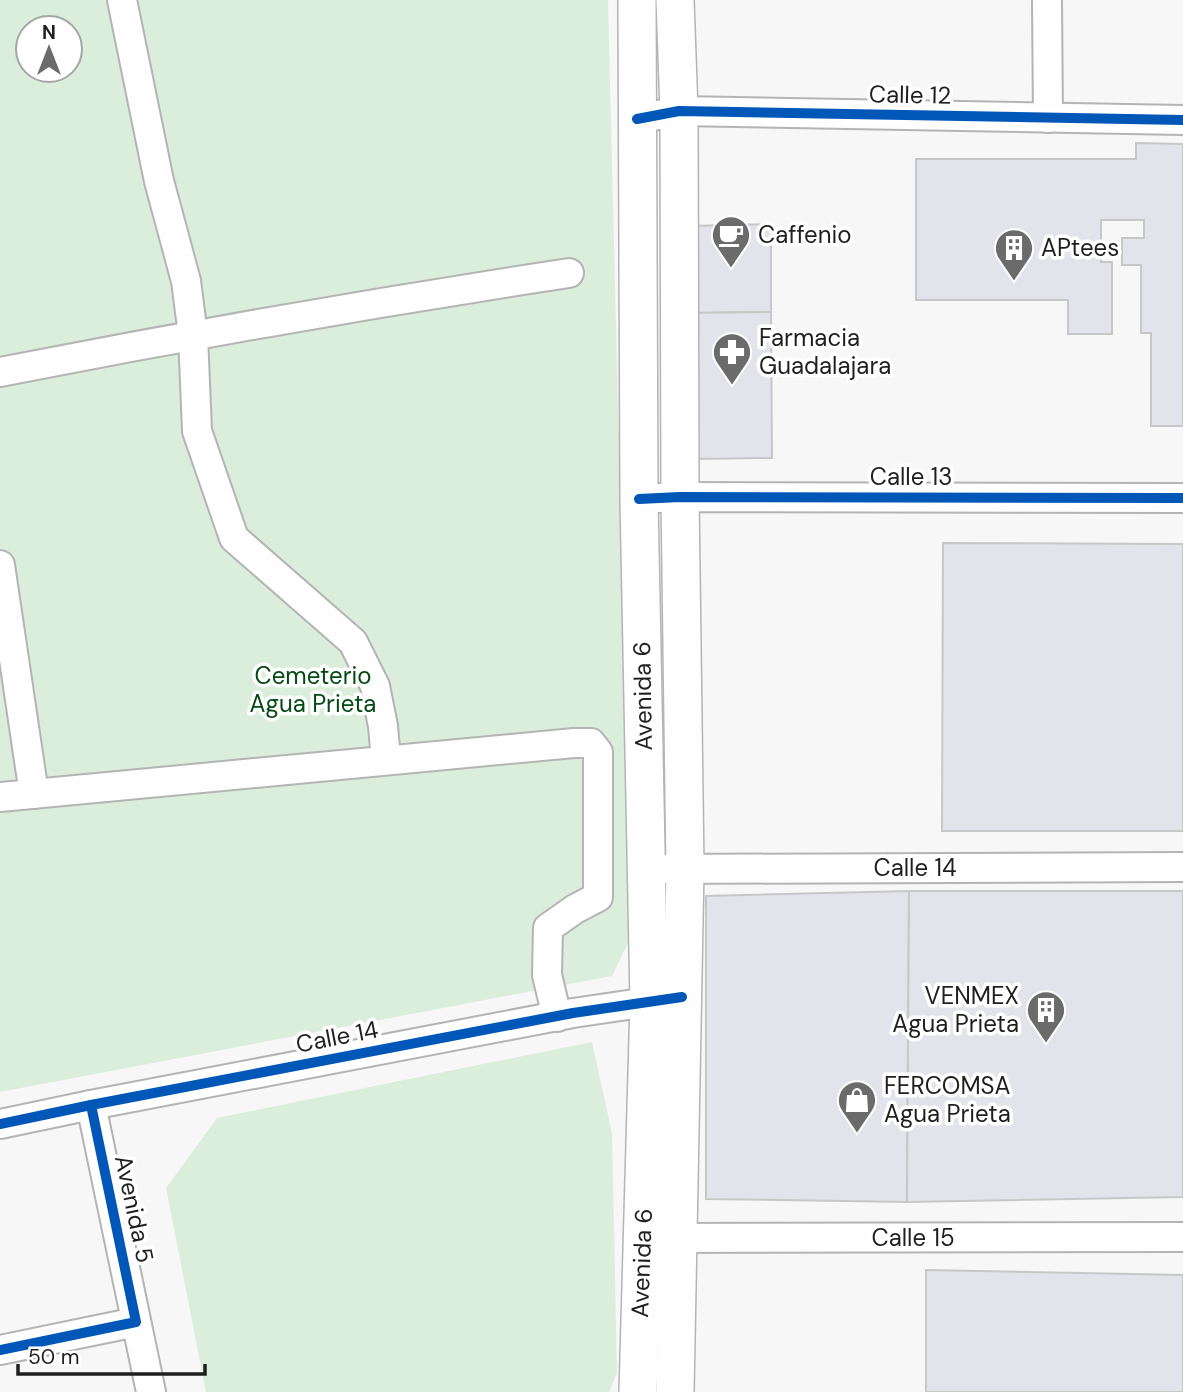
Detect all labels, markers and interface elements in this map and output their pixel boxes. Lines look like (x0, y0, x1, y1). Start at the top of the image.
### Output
north arrow (14, 14, 84, 84)
text: N (42, 20, 56, 45)
street label: Calle 12 (869, 78, 951, 111)
cafe icon: Caffenio (710, 214, 752, 269)
place label: Caffenio (758, 219, 852, 250)
building icon: APtees (993, 227, 1035, 282)
place label: APtees (1041, 232, 1119, 263)
place label: Farmacia Guadalajara (759, 322, 891, 381)
pharmacy icon: Farmacia Guadalajara (711, 331, 753, 386)
street label: Calle 13 (870, 461, 952, 492)
street label: Avenida 6 (626, 641, 659, 751)
park label: Cemeterio Agua Prieta (250, 660, 376, 719)
street label: Calle 14 (873, 852, 957, 883)
place label: VENMEX Agua Prieta (892, 980, 1019, 1039)
building icon: VENMEX Agua Prieta (1025, 989, 1067, 1044)
street label: Calle 14 (293, 1013, 381, 1060)
place label: FERCOMSA Agua Prieta (884, 1070, 1011, 1129)
shop icon: FERCOMSA Agua Prieta (836, 1079, 878, 1134)
street label: Avenida 5 (108, 1152, 161, 1265)
street label: Avenida 6 (624, 1208, 659, 1318)
street label: Calle 15 (871, 1222, 955, 1253)
scale bar (18, 1332, 205, 1376)
text: 50 m (28, 1343, 79, 1371)

